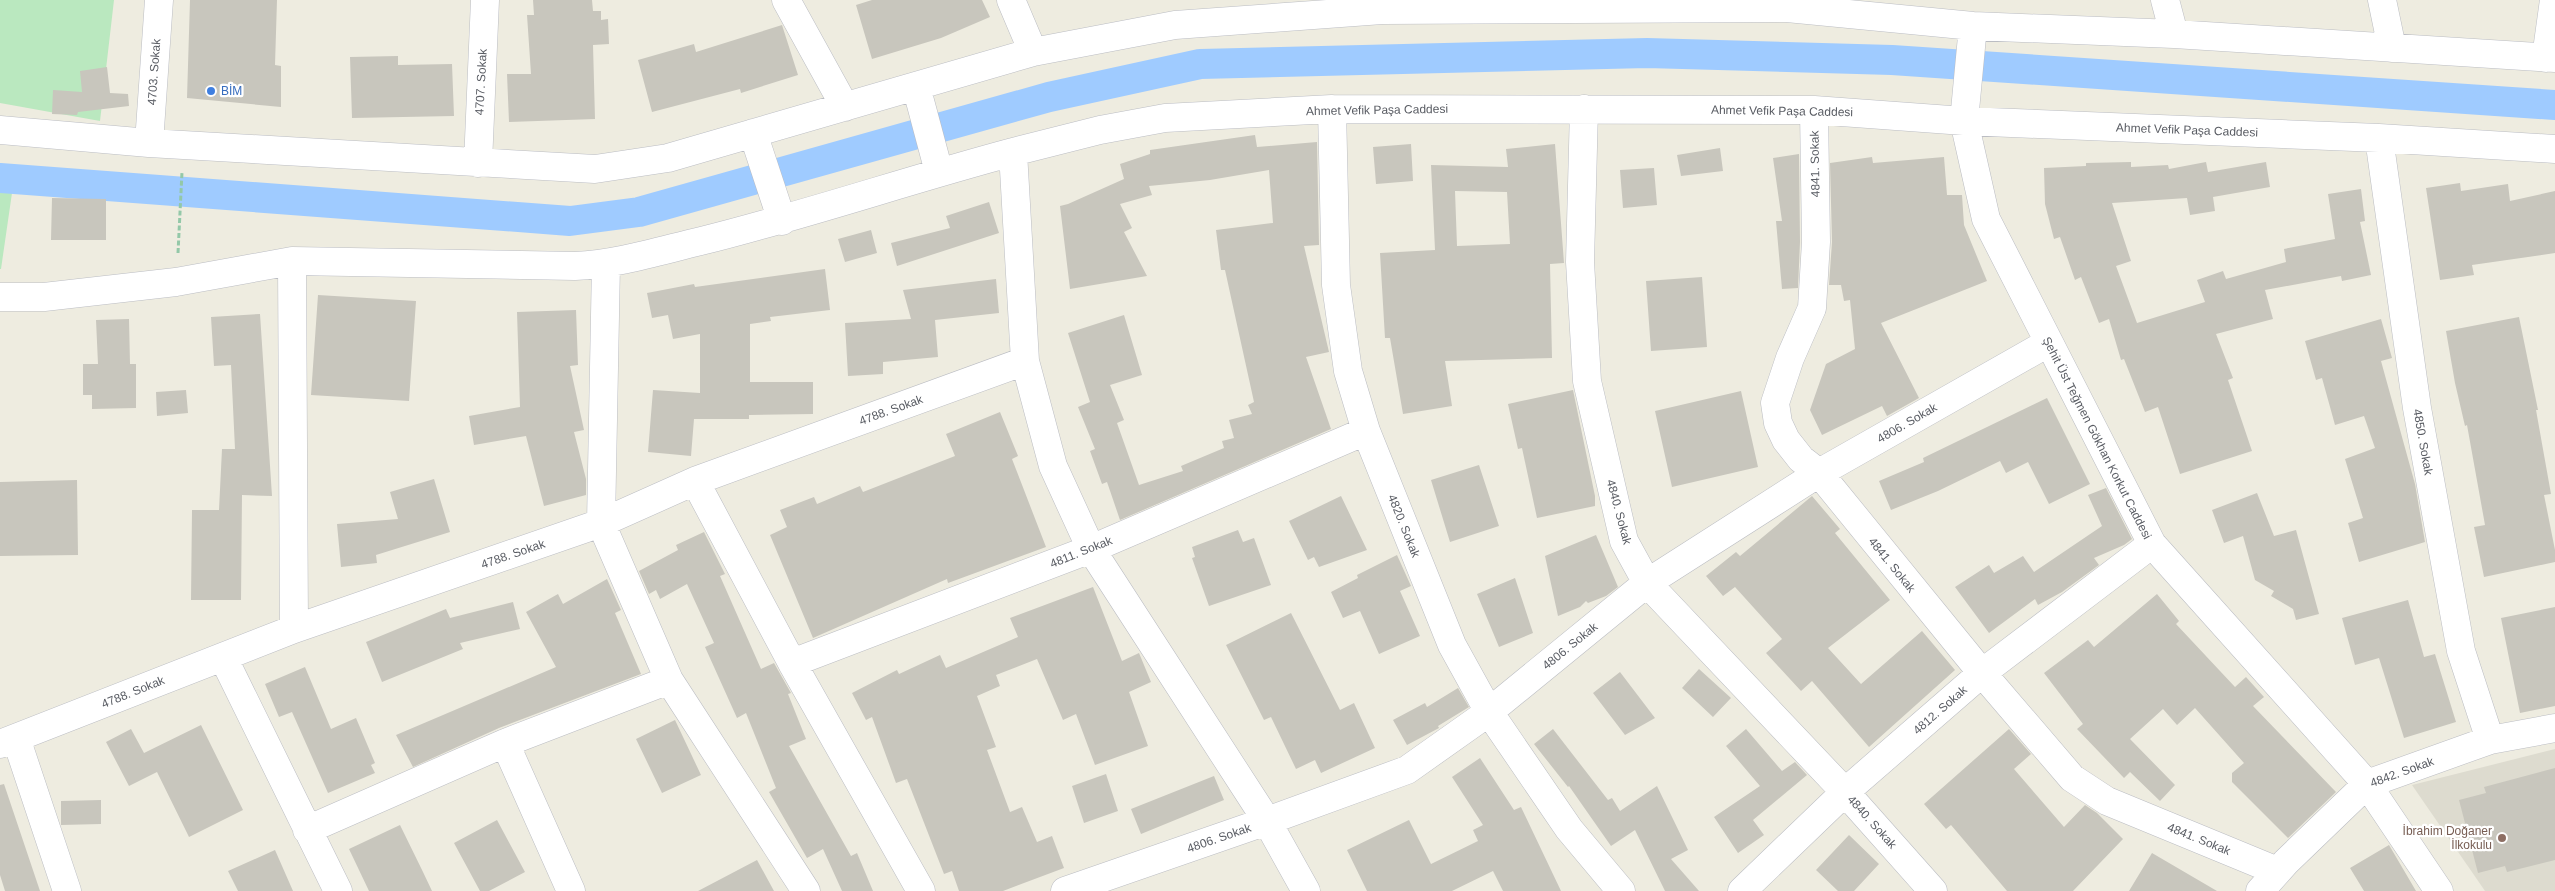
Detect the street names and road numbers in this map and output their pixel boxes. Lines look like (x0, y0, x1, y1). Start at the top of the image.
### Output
street label: 4703. Sokak (145, 37, 163, 106)
street label: 4707. Sokak (472, 47, 490, 116)
street label: Ahmet Vefik Paşa Caddesi (1306, 102, 1448, 118)
street label: Ahmet Vefik Paşa Caddesi (1711, 103, 1853, 119)
street label: Ahmet Vefik Paşa Caddesi (2116, 121, 2258, 139)
street label: 4841. Sokak (1807, 130, 1823, 197)
street label: Şehit Üst Teğmen Gökhan Korkut Caddesi (2040, 334, 2154, 542)
street label: 4788. Sokak (857, 392, 926, 428)
street label: 4806. Sokak (1875, 400, 1940, 446)
street label: 4850. Sokak (2410, 408, 2436, 477)
street label: 4840. Sokak (1604, 478, 1635, 547)
street label: 4820. Sokak (1385, 492, 1423, 560)
street label: 4811. Sokak (1048, 533, 1115, 571)
street label: 4841. Sokak (1866, 535, 1919, 596)
street label: 4788. Sokak (479, 536, 548, 571)
street label: 4806. Sokak (1540, 619, 1601, 672)
street label: 4788. Sokak (99, 673, 167, 711)
street label: 4812. Sokak (1910, 682, 1971, 737)
street label: 4842. Sokak (2368, 754, 2437, 790)
street label: 4840. Sokak (1844, 793, 1900, 852)
street label: 4806. Sokak (1185, 820, 1254, 855)
street label: 4841. Sokak (2165, 820, 2233, 858)

